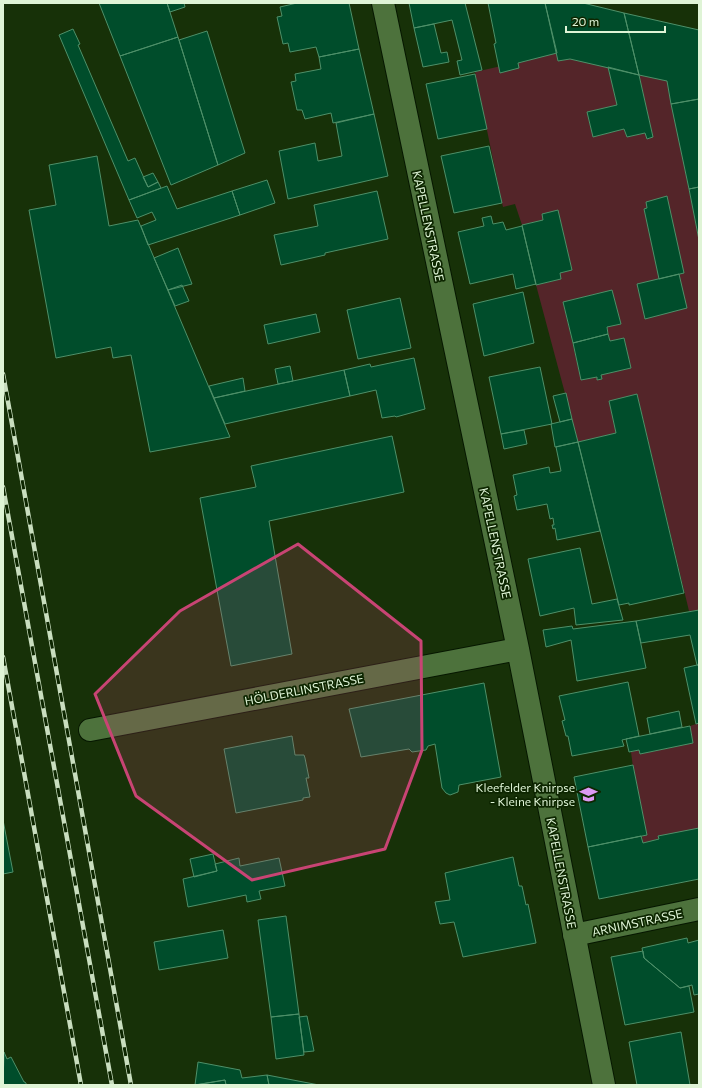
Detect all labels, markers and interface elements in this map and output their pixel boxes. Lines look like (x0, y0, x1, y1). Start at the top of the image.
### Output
scale bar (566, 8, 665, 34)
text: 20 m (572, 14, 599, 28)
street label: KAPELLENSTRASSE (410, 169, 448, 283)
street label: KAPELLENSTRASSE (477, 486, 515, 600)
street label: HÖLDERLINSTRASSE (243, 671, 365, 707)
place label: Kleefelder Knirpse - Kleine Knirpse (476, 780, 575, 808)
school or university icon: Kleefelder Knirpse - Kleine Knirpse (578, 784, 598, 804)
street label: KAPELLENSTRASSE (544, 816, 580, 930)
street label: ARNIMSTRASSE (590, 906, 684, 938)

